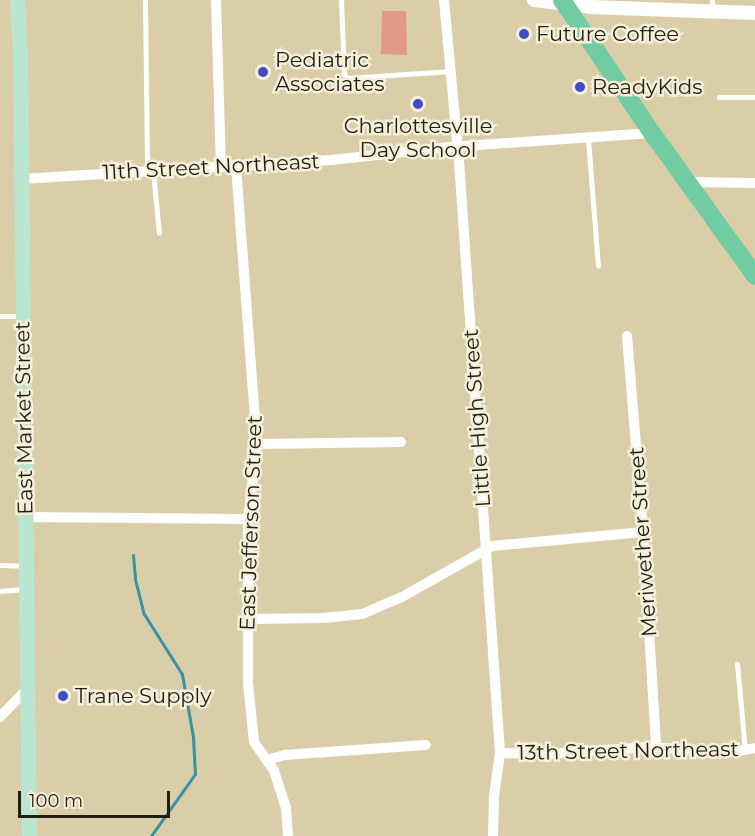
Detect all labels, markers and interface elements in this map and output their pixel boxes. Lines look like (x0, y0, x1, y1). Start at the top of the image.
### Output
place label: Future Coffee (536, 21, 679, 47)
marker: Future Coffee (517, 27, 531, 41)
place label: Pediatric Associates (275, 47, 384, 97)
marker: Pediatric Associates (256, 65, 270, 79)
place label: ReadyKids (592, 74, 703, 100)
marker: ReadyKids (573, 80, 587, 94)
marker: Charlottesville Day School (411, 97, 425, 111)
place label: Charlottesville Day School (344, 113, 492, 163)
street label: 11th Street Northeast (102, 149, 320, 185)
street label: East Market Street (10, 321, 38, 515)
street label: Little High Street (458, 328, 496, 508)
street label: East Jefferson Street (235, 415, 267, 631)
street label: Meriwether Street (624, 446, 662, 638)
place label: Trane Supply (75, 683, 212, 709)
marker: Trane Supply (56, 689, 70, 703)
street label: 13th Street Northeast (517, 736, 739, 766)
scale bar (21, 779, 172, 817)
text: 100 m (29, 790, 83, 812)

